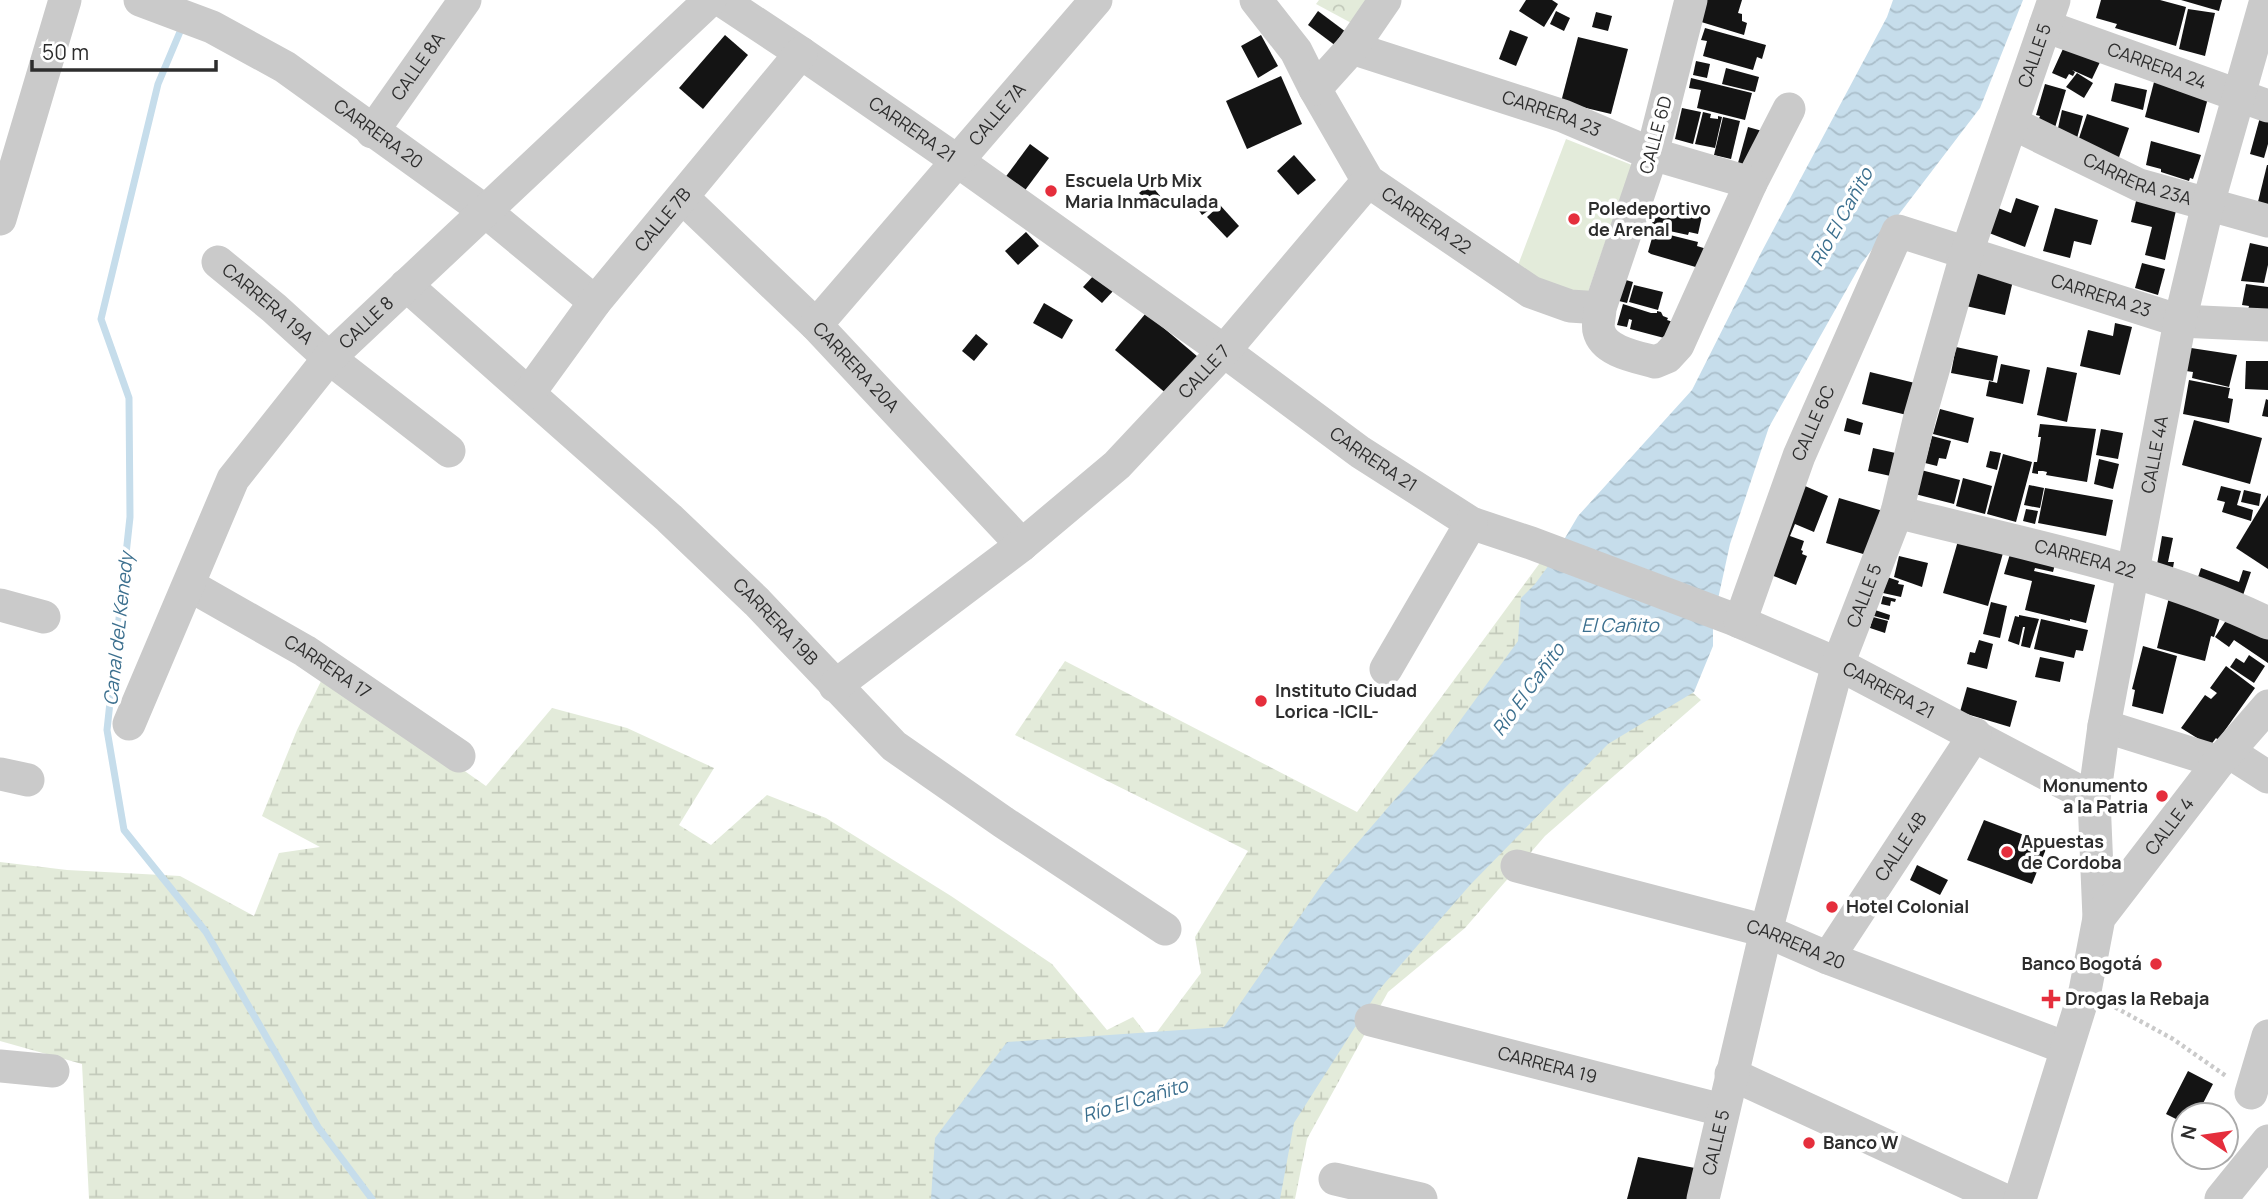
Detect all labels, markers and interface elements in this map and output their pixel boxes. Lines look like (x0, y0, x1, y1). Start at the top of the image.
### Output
street label: CALLE 5 (2012, 20, 2056, 91)
street label: CALLE 8A (385, 27, 450, 105)
scale bar (32, 28, 215, 72)
street label: CARRERA 24 (2104, 36, 2210, 94)
text: 50 m (42, 38, 89, 66)
street label: CALLE 7A (963, 77, 1031, 150)
street label: CARRERA 23 (1499, 84, 1605, 142)
street label: CARRERA 21 (864, 90, 961, 167)
street label: CARRERA 20 (329, 93, 428, 174)
street label: CALLE 6D (1633, 93, 1677, 176)
street label: CARRERA 23A (2080, 147, 2195, 210)
water label: Río El Cañito (1803, 162, 1880, 271)
place label: Escuela Urb Mix Maria Inmaculada (1065, 168, 1218, 213)
street label: CARRERA 22 (1377, 181, 1477, 259)
street label: CALLE 7B (629, 182, 696, 256)
marker: Escuela Urb Mix Maria Inmaculada (1043, 183, 1059, 199)
place label: Poledeportivo de Arenal (1588, 196, 1711, 241)
marker: Poledeportivo de Arenal (1566, 211, 1582, 227)
street label: CARRERA 19A (218, 257, 319, 349)
street label: CARRERA 23 (2048, 268, 2154, 322)
street label: CALLE 8 (333, 291, 398, 354)
street label: CARRERA 20A (808, 316, 905, 418)
street label: CALLE 7 (1173, 339, 1235, 403)
street label: CALLE 6C (1785, 381, 1840, 464)
street label: CALLE 4A (2135, 413, 2173, 495)
street label: CARRERA 21 (1325, 421, 1422, 497)
street label: CARRERA 22 (2032, 533, 2139, 583)
water label: Canal deL Kenedy (97, 548, 139, 707)
street label: CALLE 5 (1840, 560, 1887, 631)
street label: CARRERA 19B (728, 572, 824, 670)
water label: El Cañito (1581, 612, 1660, 638)
street label: CARRERA 17 (280, 629, 376, 704)
water label: Río El Cañito (1485, 636, 1572, 741)
street label: CARRERA 21 (1839, 656, 1939, 724)
place label: Instituto Ciudad Lorica -ICIL- (1275, 678, 1417, 723)
marker: Instituto Ciudad Lorica -ICIL- (1253, 693, 1269, 709)
place label: Monumento a la Patria (2043, 773, 2148, 818)
marker: Monumento a la Patria (2154, 788, 2170, 804)
street label: CALLE 4 (2139, 792, 2199, 859)
street label: CALLE 4B (1869, 807, 1932, 885)
place label: Apuestas de Cordoba (2021, 829, 2122, 874)
marker: Apuestas de Cordoba (1999, 844, 2015, 860)
place label: Hotel Colonial (1846, 894, 1969, 918)
marker: Hotel Colonial (1824, 899, 1840, 915)
street label: CARRERA 20 (1744, 913, 1849, 974)
place label: Banco Bogotá (2021, 951, 2142, 975)
marker: Banco Bogotá (2148, 956, 2164, 972)
place label: Drogas la Rebaja (2065, 986, 2209, 1010)
marker: Drogas la Rebaja (2043, 991, 2059, 1007)
street label: CARRERA 19 (1495, 1040, 1600, 1088)
water label: Río El Cañito (1079, 1071, 1193, 1128)
north arrow (2170, 1101, 2240, 1171)
street label: CALLE 5 (1696, 1107, 1735, 1177)
text: N (2174, 1123, 2203, 1142)
place label: Banco W (1823, 1130, 1899, 1154)
marker: Banco W (1801, 1135, 1817, 1151)

